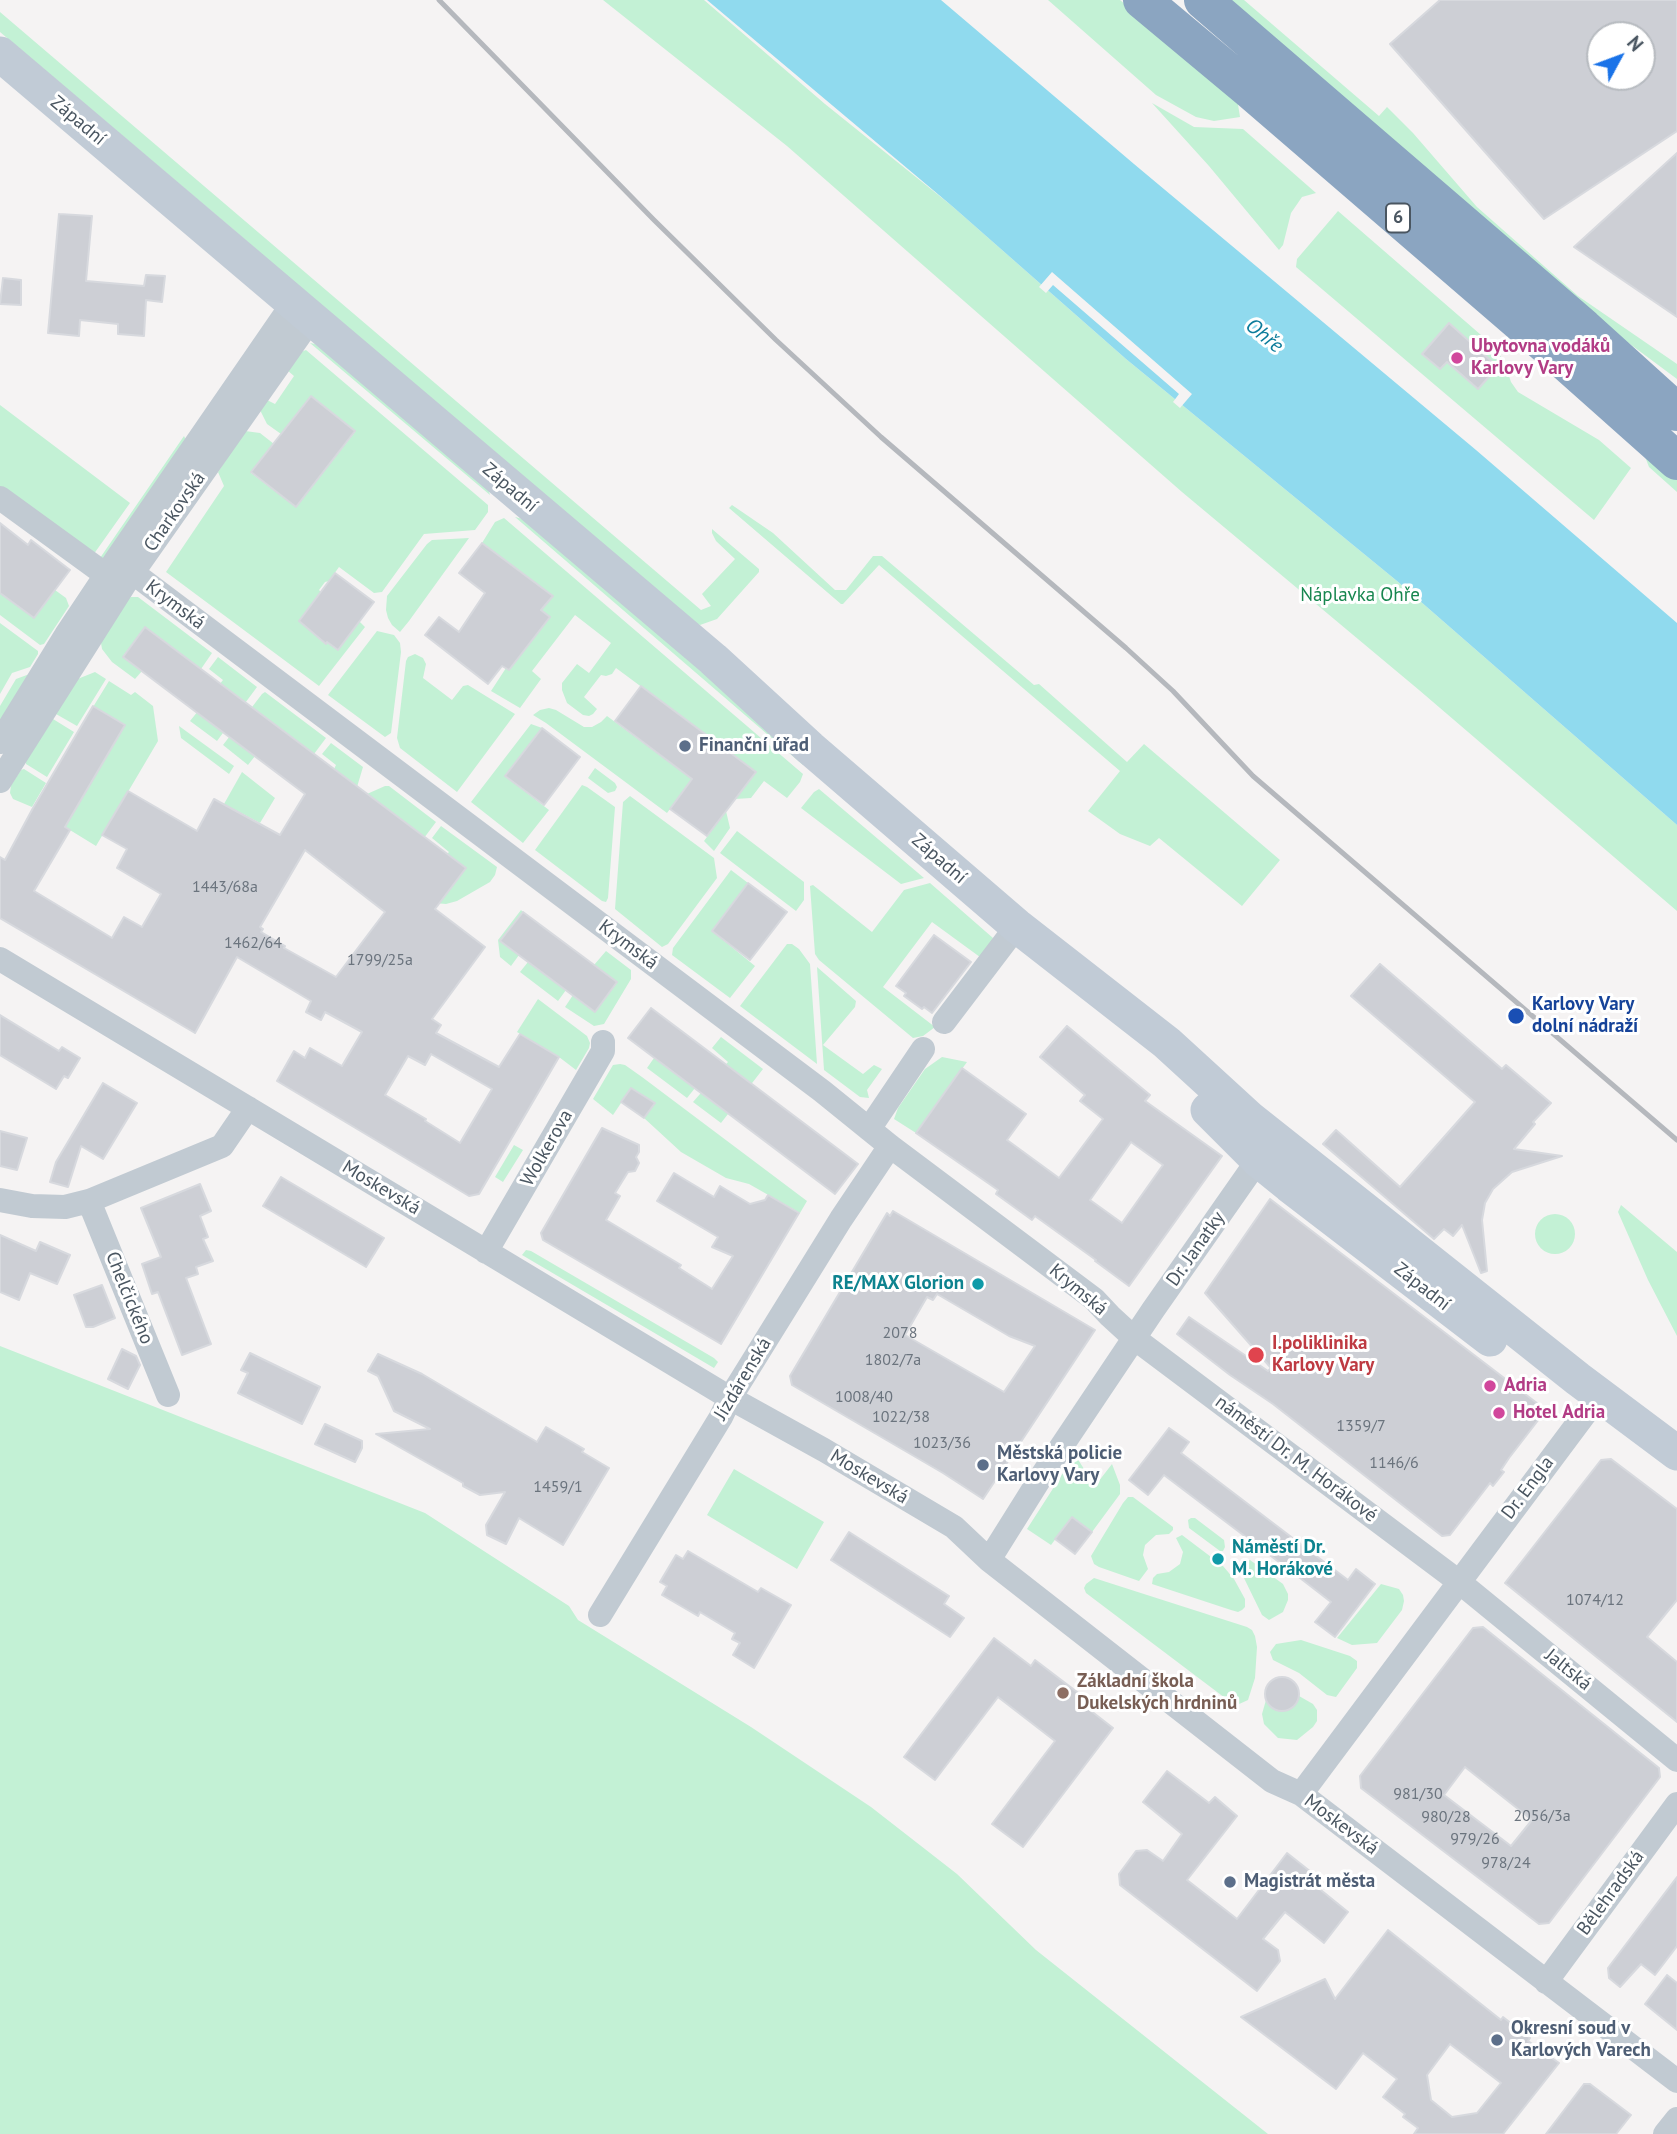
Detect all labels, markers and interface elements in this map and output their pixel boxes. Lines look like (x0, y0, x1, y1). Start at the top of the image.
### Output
north arrow (1586, 21, 1656, 91)
text: N (1622, 31, 1648, 56)
street label: Západní (46, 91, 110, 151)
road number: 6 (1386, 204, 1410, 232)
water label: Ohře (1240, 313, 1288, 359)
place label: Ubytovna vodáků Karlovy Vary (1471, 336, 1610, 380)
marker: Ubytovna vodáků Karlovy Vary (1449, 350, 1465, 366)
street label: Západní (478, 458, 542, 518)
street label: Charkovská (139, 468, 211, 556)
street label: Krymská (141, 575, 209, 635)
park label: Náplavka Ohře (1300, 585, 1420, 607)
place label: Finanční úřad (699, 735, 809, 757)
marker: Finanční úřad (677, 738, 693, 754)
street label: Západní (907, 829, 971, 889)
house number: 1443/68a (192, 877, 258, 897)
street label: Krymská (594, 915, 662, 975)
house number: 1462/64 (224, 933, 282, 953)
house number: 1799/25a (347, 950, 413, 970)
place label: Karlovy Vary dolní nádraží (1532, 994, 1638, 1038)
marker: Karlovy Vary dolní nádraží (1506, 1006, 1526, 1026)
street label: Wolkerova (516, 1106, 578, 1190)
street label: Moskevská (338, 1156, 424, 1220)
street label: Dr. Janatky (1162, 1207, 1230, 1291)
street label: Chelčického (100, 1248, 158, 1348)
street label: Západní (1389, 1258, 1455, 1316)
street label: Krymská (1045, 1259, 1111, 1321)
place label: RE/MAX Glorion (832, 1273, 964, 1295)
marker: RE/MAX Glorion (970, 1276, 986, 1292)
house number: 2078 (883, 1323, 917, 1343)
place label: I.poliklinika Karlovy Vary (1272, 1333, 1374, 1377)
street label: Jízdárenská (710, 1334, 776, 1424)
marker: I.poliklinika Karlovy Vary (1246, 1345, 1266, 1365)
house number: 1802/7a (865, 1350, 921, 1370)
place label: Adria (1504, 1375, 1547, 1397)
marker: Adria (1482, 1378, 1498, 1394)
house number: 1008/40 (835, 1387, 893, 1407)
street label: náměstí Dr. M. Horákové (1211, 1391, 1381, 1527)
place label: Hotel Adria (1513, 1402, 1605, 1424)
marker: Hotel Adria (1491, 1405, 1507, 1421)
house number: 1022/38 (872, 1407, 930, 1427)
house number: 1359/7 (1336, 1416, 1386, 1436)
house number: 1023/36 (913, 1433, 971, 1453)
place label: Městská policie Karlovy Vary (997, 1443, 1122, 1487)
street label: Moskevská (826, 1445, 912, 1509)
street label: Dr. Engla (1497, 1452, 1559, 1524)
house number: 1146/6 (1369, 1453, 1419, 1473)
marker: Městská policie Karlovy Vary (975, 1457, 991, 1473)
house number: 1459/1 (533, 1477, 583, 1497)
place label: Náměstí Dr. M. Horákové (1232, 1537, 1333, 1581)
marker: Náměstí Dr. M. Horákové (1210, 1551, 1226, 1567)
house number: 1074/12 (1566, 1590, 1624, 1610)
street label: Jaltská (1540, 1644, 1596, 1696)
place label: Základní škola Dukelských hrdninů (1077, 1671, 1237, 1715)
marker: Základní škola Dukelských hrdninů (1055, 1685, 1071, 1701)
house number: 981/30 (1393, 1784, 1443, 1804)
street label: Moskevská (1299, 1790, 1383, 1860)
house number: 2056/3a (1513, 1806, 1571, 1826)
house number: 980/28 (1421, 1807, 1471, 1827)
house number: 979/26 (1450, 1829, 1500, 1849)
street label: Bělehradská (1573, 1846, 1649, 1940)
house number: 978/24 (1481, 1853, 1531, 1873)
place label: Magistrát města (1244, 1871, 1375, 1893)
marker: Magistrát města (1222, 1874, 1238, 1890)
place label: Okresní soud v Karlových Varech (1511, 2018, 1651, 2062)
marker: Okresní soud v Karlových Varech (1489, 2032, 1505, 2048)

